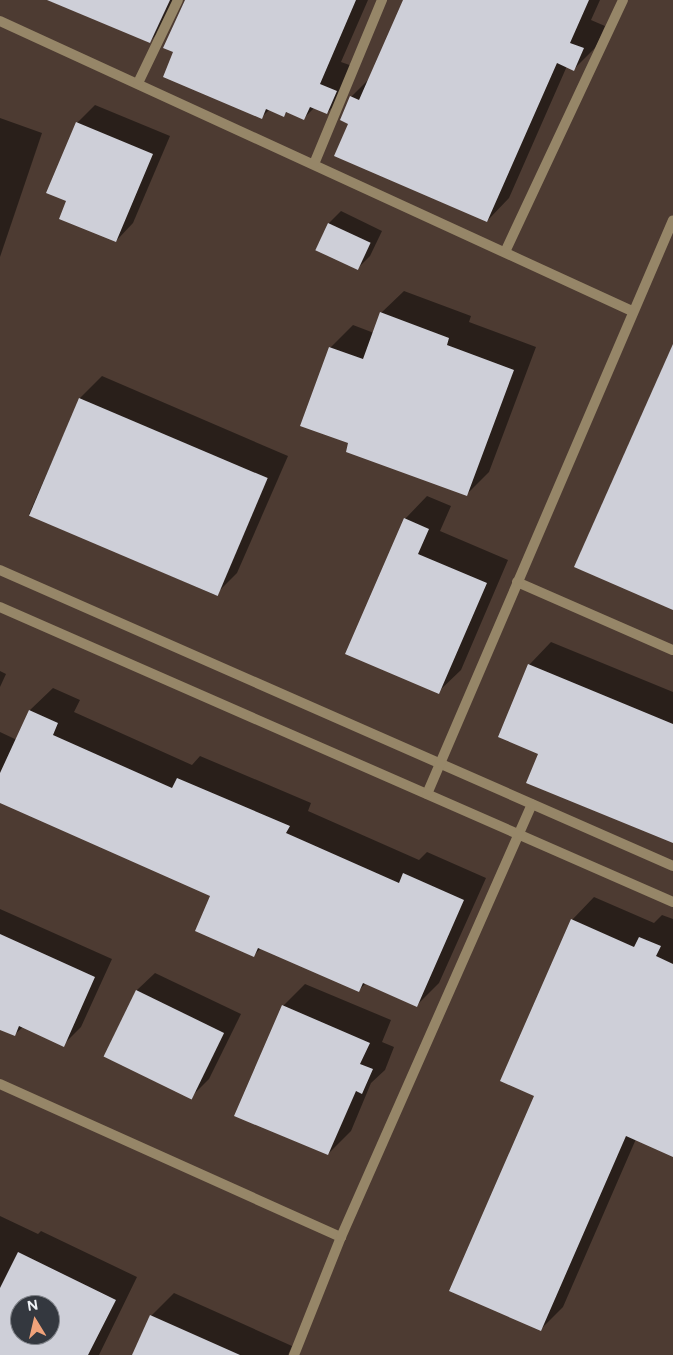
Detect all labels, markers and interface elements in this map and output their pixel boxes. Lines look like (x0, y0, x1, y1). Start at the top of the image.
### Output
north arrow (10, 1295, 60, 1345)
text: N (26, 1296, 39, 1315)

